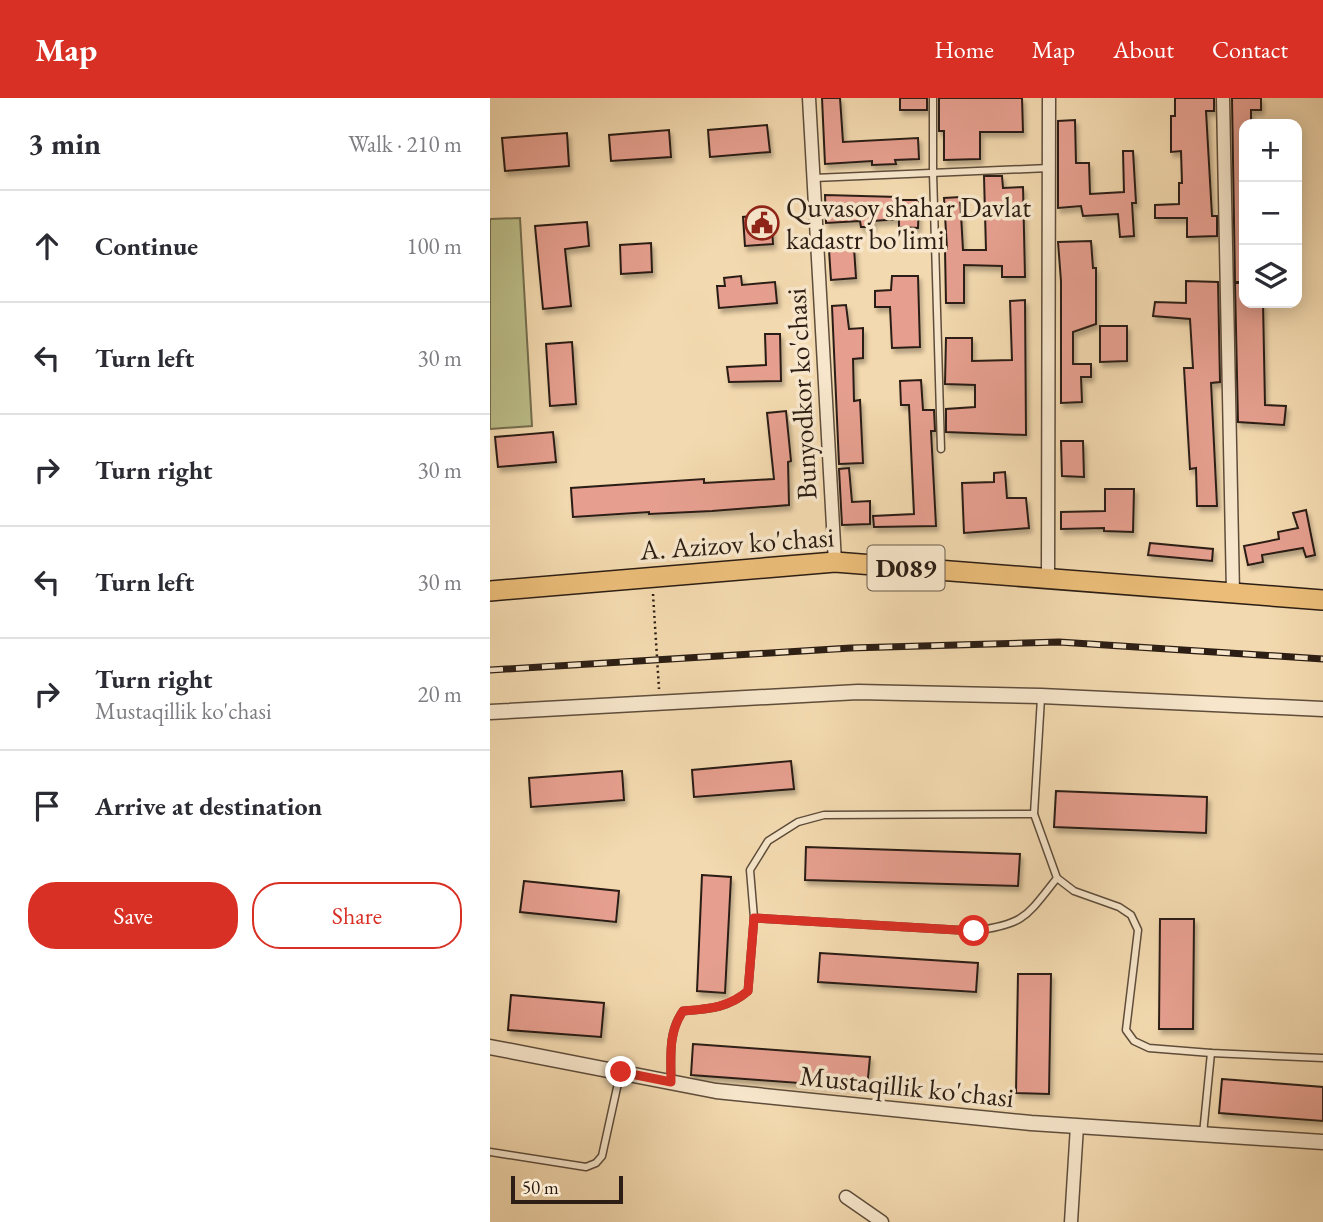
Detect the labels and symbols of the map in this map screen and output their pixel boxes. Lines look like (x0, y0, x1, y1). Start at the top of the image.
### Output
place label: Quvasoy shahar Davlat kadastr bo'limi (786, 189, 1031, 257)
public building icon: Quvasoy shahar Davlat kadastr bo'limi (743, 204, 781, 242)
street label: Bunyodkor ko'chasi (777, 287, 825, 501)
street label: A. Azizov ko'chasi (637, 518, 836, 568)
road number: D089 (868, 545, 944, 590)
route start (958, 915, 989, 946)
route end (605, 1056, 636, 1087)
street label: Mustaqillik ko'chasi (798, 1057, 1016, 1115)
scale bar (511, 1173, 623, 1205)

